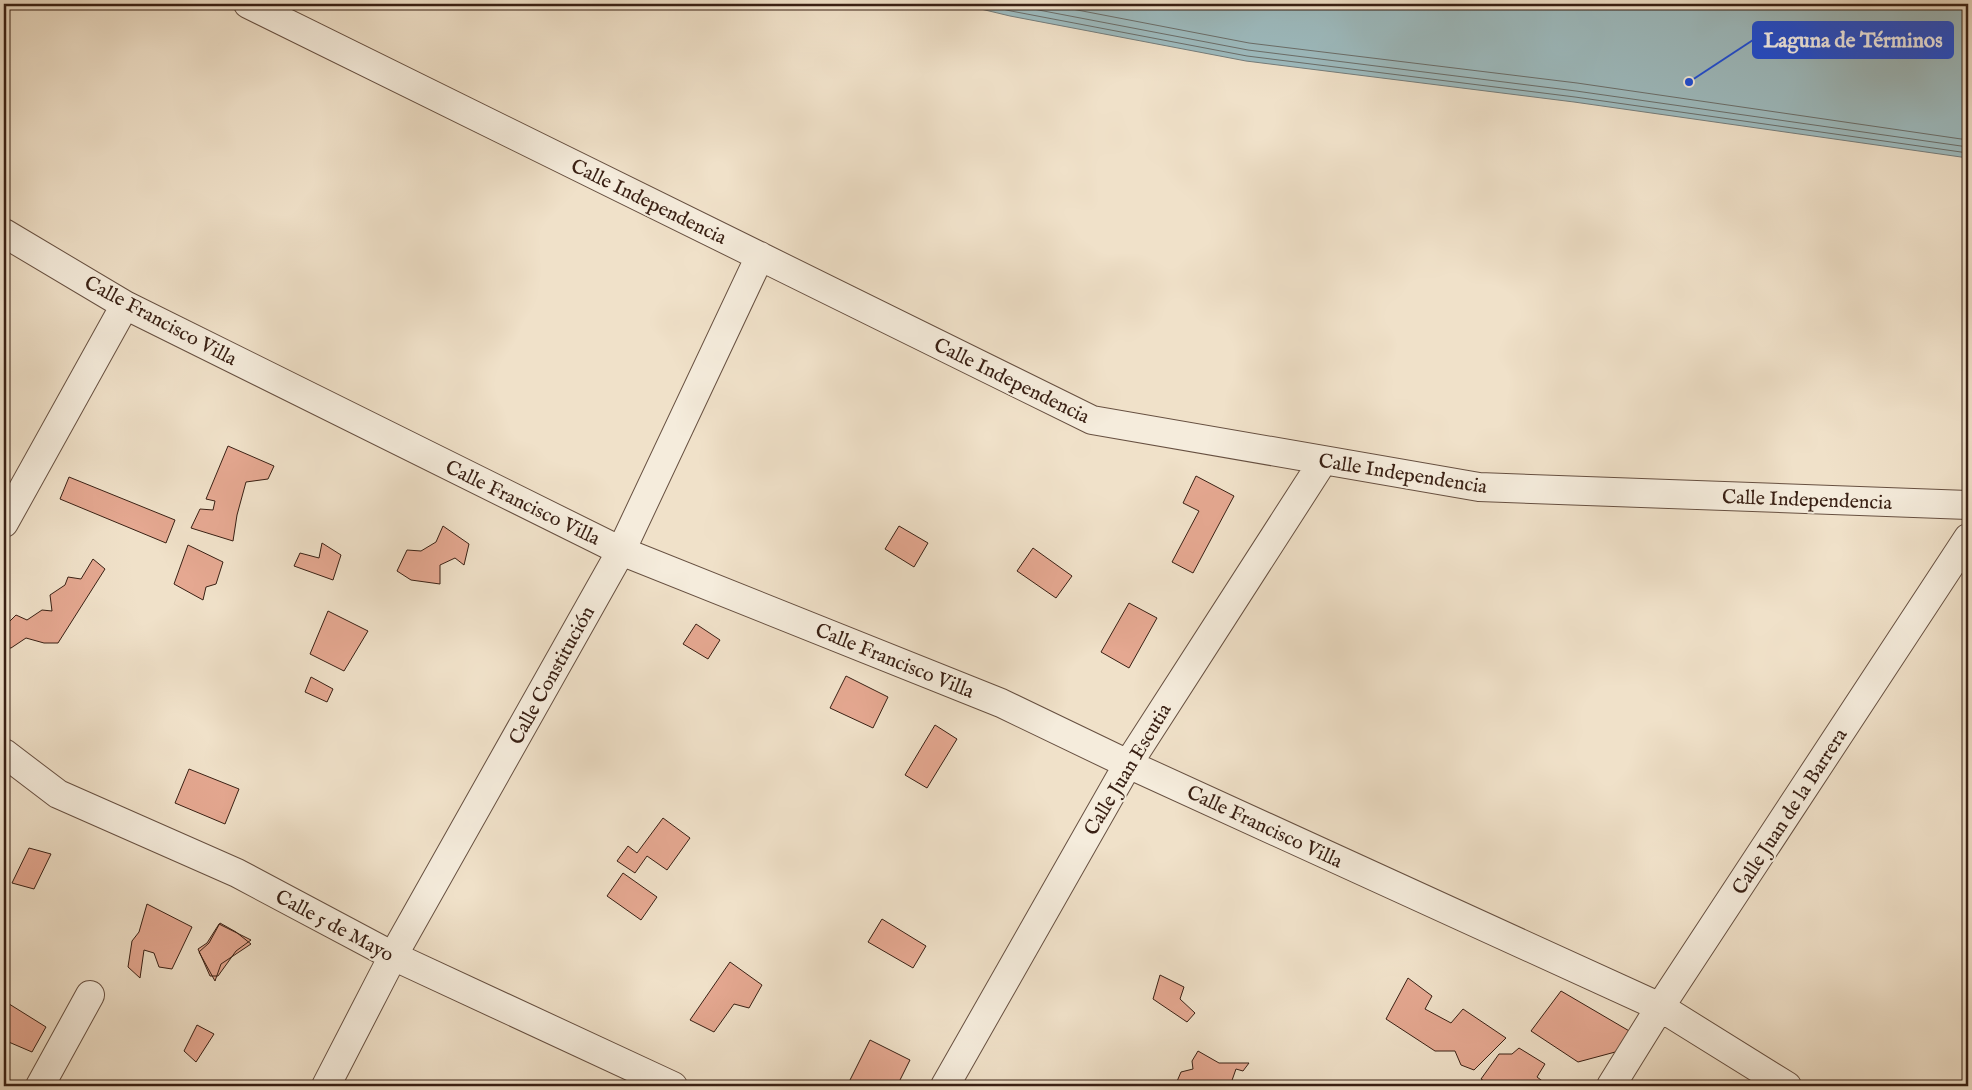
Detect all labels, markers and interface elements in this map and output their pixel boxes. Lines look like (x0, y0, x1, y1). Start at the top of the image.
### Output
callout: Laguna de Términos (1753, 22, 1953, 58)
text: Laguna de Términos (1763, 28, 1943, 55)
street label: Calle Independencia (566, 154, 731, 251)
street label: Calle Francisco Villa (80, 271, 241, 372)
street label: Calle Independencia (929, 333, 1094, 430)
street label: Calle Independencia (1317, 449, 1489, 500)
street label: Calle Francisco Villa (441, 455, 604, 552)
street label: Calle Independencia (1721, 485, 1893, 516)
street label: Calle Constitución (504, 602, 601, 749)
street label: Calle Francisco Villa (811, 618, 978, 705)
street label: Calle Juan Escutia (1079, 699, 1178, 840)
street label: Calle Juan de la Barrera (1727, 724, 1854, 900)
street label: Calle Francisco Villa (1182, 780, 1347, 875)
street label: Calle 5 de Mayo (271, 885, 398, 968)

